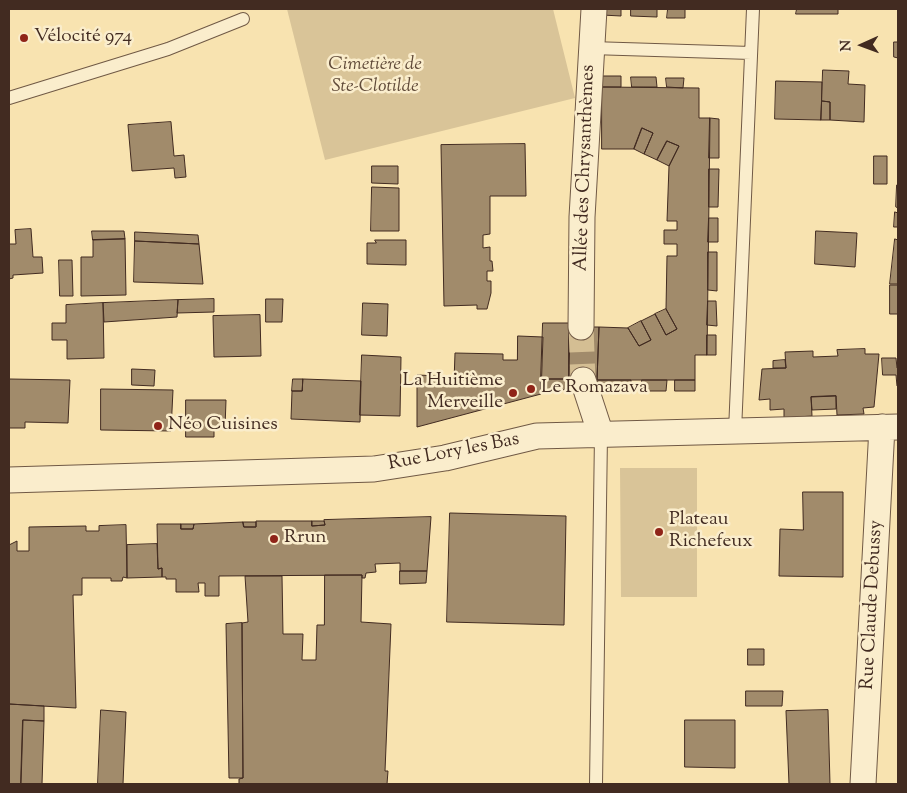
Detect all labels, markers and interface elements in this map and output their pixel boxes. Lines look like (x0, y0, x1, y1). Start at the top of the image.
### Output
north arrow (837, 20, 887, 70)
place label: Vélocité 974 (34, 27, 132, 49)
marker: Vélocité 974 (18, 32, 30, 44)
text: N (837, 40, 857, 51)
park label: Cimetière de Ste-Clotilde (328, 55, 422, 99)
street label: Allée des Chrysanthèmes (571, 64, 601, 272)
place label: La Huitième Merveille (402, 371, 503, 415)
place label: Le Romazava (541, 378, 648, 400)
marker: Le Romazava (525, 383, 537, 395)
marker: La Huitième Merveille (507, 387, 519, 399)
place label: Néo Cuisines (168, 415, 278, 437)
marker: Néo Cuisines (152, 420, 164, 432)
street label: Rue Lory les Bas (386, 429, 522, 477)
place label: Plateau Richefeux (669, 510, 753, 554)
street label: Rue Claude Debussy (857, 520, 889, 690)
marker: Plateau Richefeux (653, 526, 665, 538)
place label: Rrun (284, 528, 327, 550)
marker: Rrun (268, 533, 280, 545)

